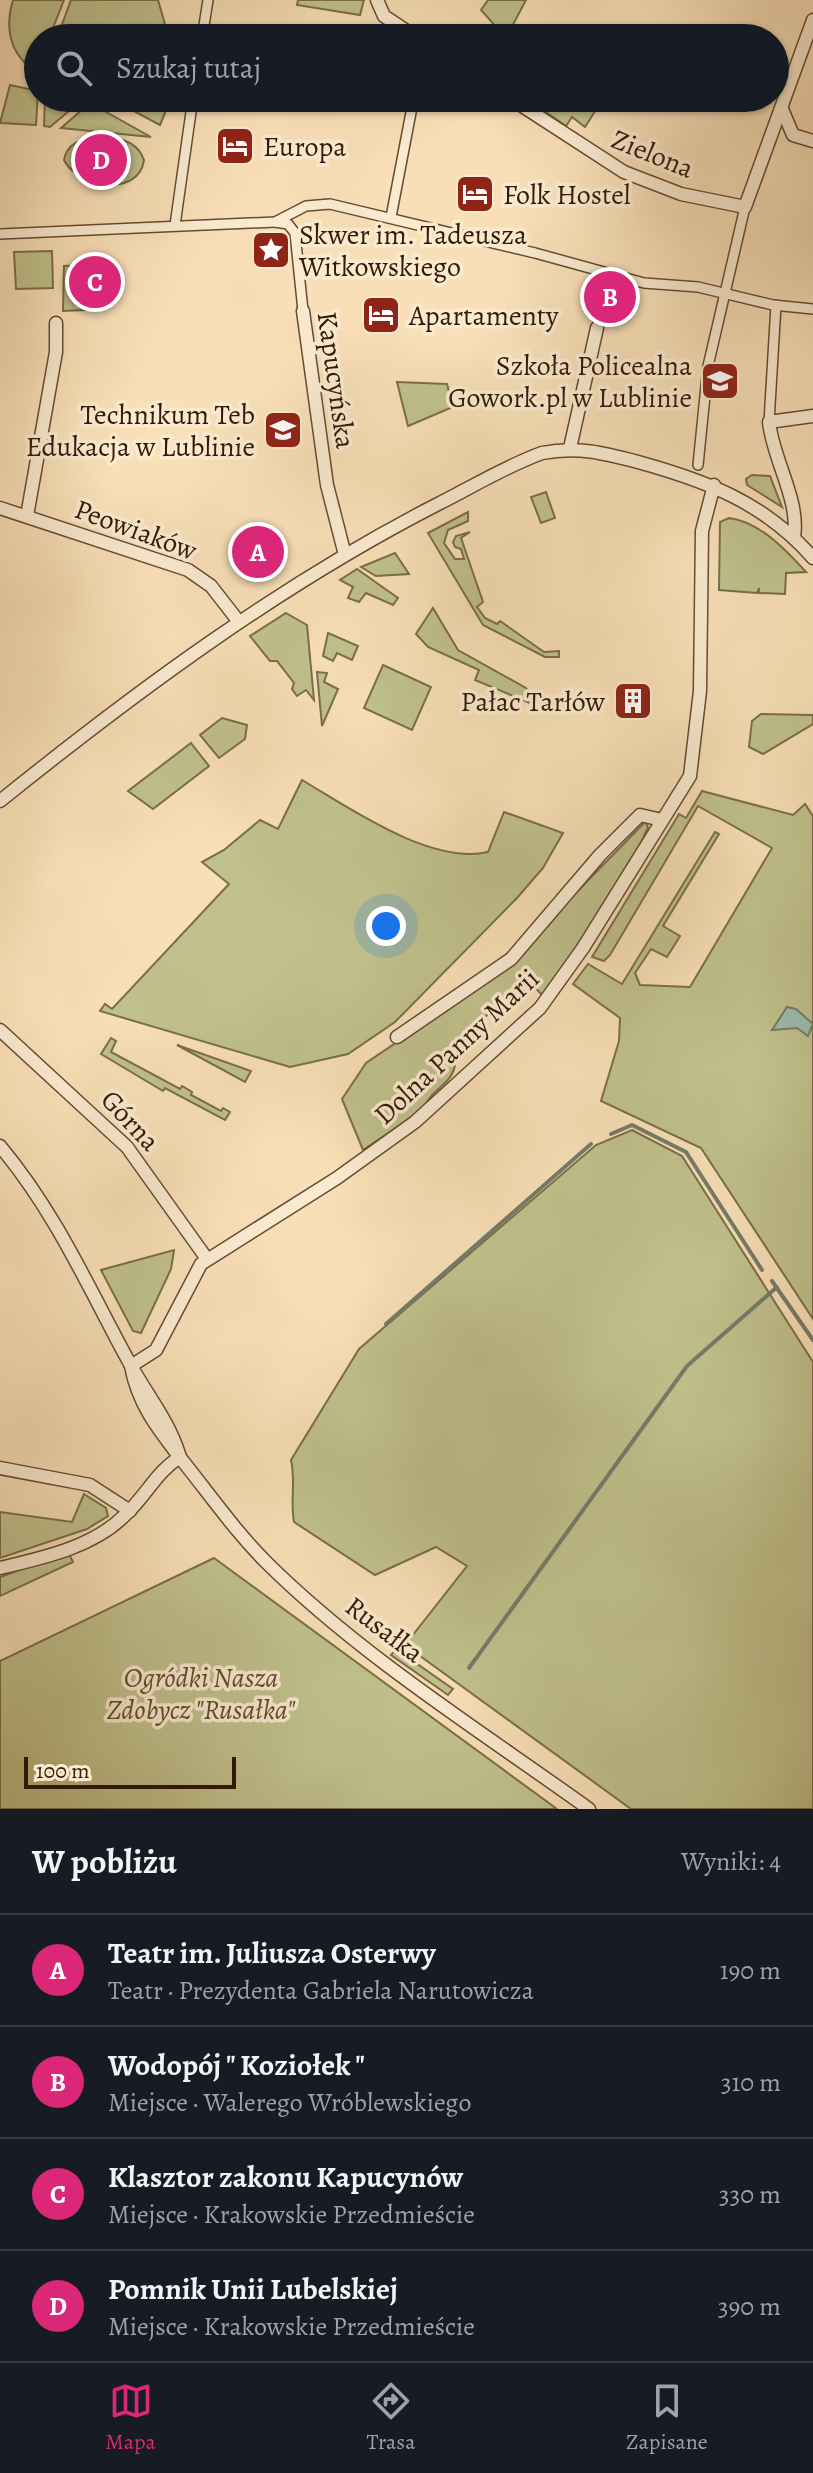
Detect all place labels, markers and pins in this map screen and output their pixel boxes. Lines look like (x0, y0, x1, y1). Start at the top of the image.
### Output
hotel icon: Europa (214, 125, 256, 167)
place label: Europa (263, 128, 346, 166)
pin: D (75, 130, 127, 190)
hotel icon: Folk Hostel (454, 173, 496, 215)
place label: Folk Hostel (503, 176, 631, 214)
place label: Skwer im. Tadeusza Witkowskiego (298, 216, 527, 286)
place icon: Skwer im. Tadeusza Witkowskiego (250, 229, 292, 271)
pin: C (69, 252, 121, 312)
pin: B (584, 267, 636, 327)
hotel icon: Apartamenty (360, 294, 402, 336)
place label: Apartamenty (408, 297, 559, 335)
place label: Szkoła Policealna Gowork.pl w Lublinie (448, 347, 692, 417)
school or university icon: Szkoła Policealna Gowork.pl w Lublinie (699, 360, 741, 402)
place label: Technikum Teb Edukacja w Lublinie (26, 396, 255, 466)
school or university icon: Technikum Teb Edukacja w Lublinie (262, 409, 304, 451)
pin: A (232, 522, 284, 582)
building icon: Pałac Tarłów (612, 680, 654, 722)
place label: Pałac Tarłów (461, 683, 605, 721)

